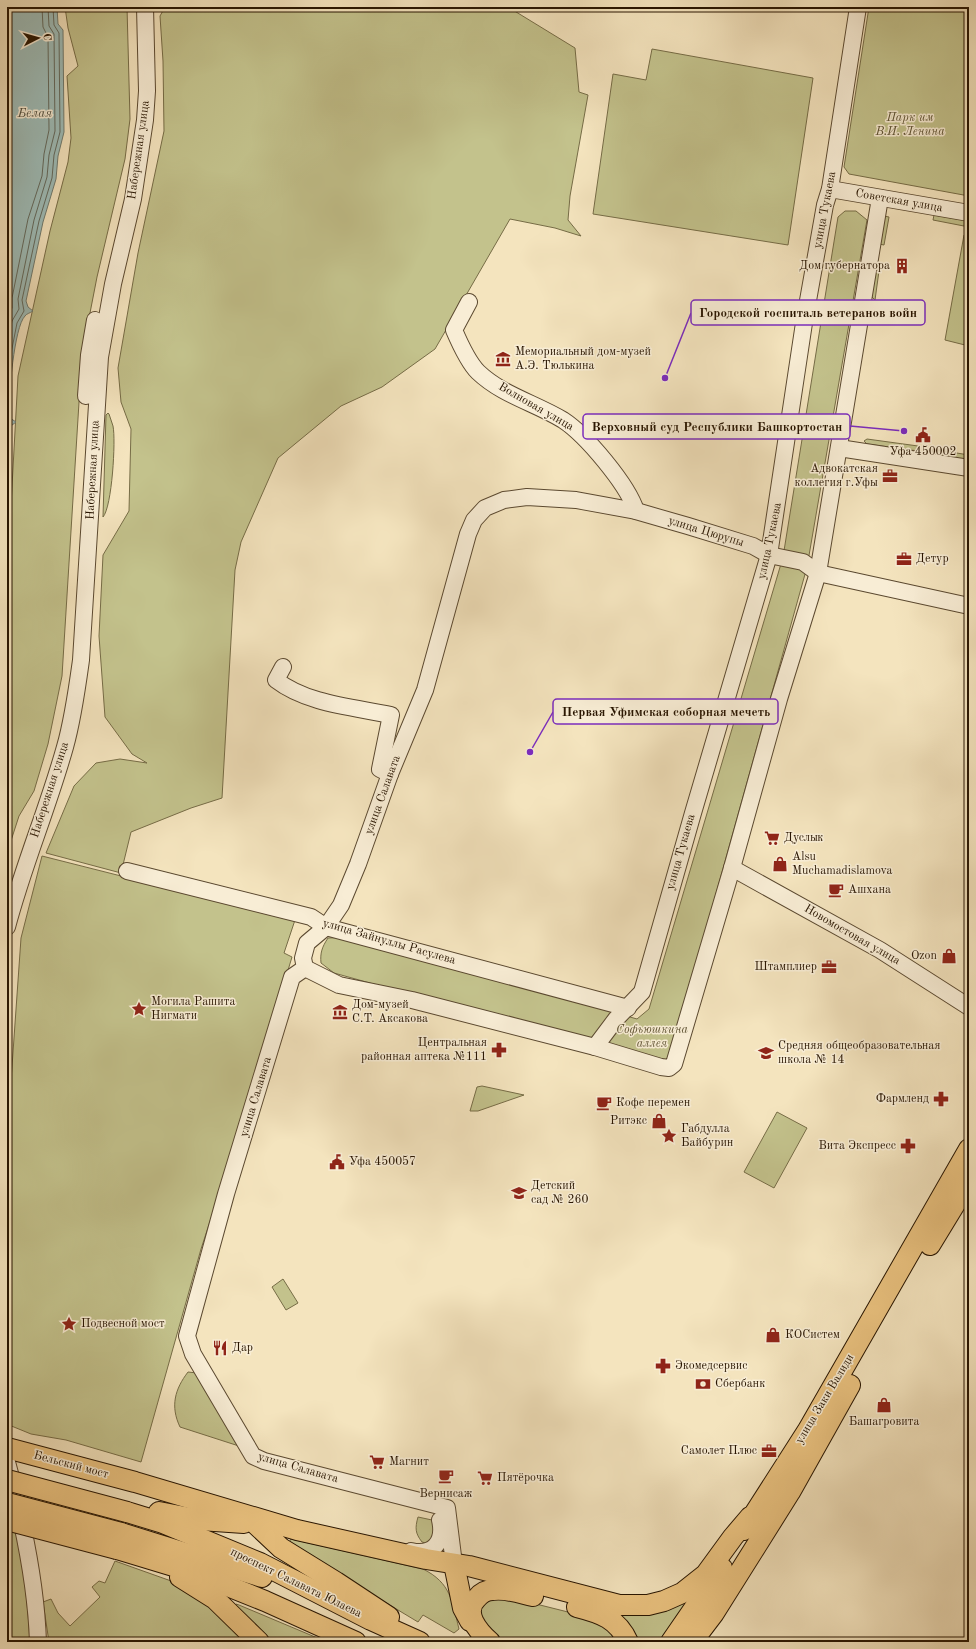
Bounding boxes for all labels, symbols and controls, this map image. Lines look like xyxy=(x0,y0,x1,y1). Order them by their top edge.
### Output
north arrow xyxy=(18,18,58,58)
text: С xyxy=(41,33,52,41)
street label: Набережная улица xyxy=(126,100,152,200)
water label: Белая xyxy=(17,107,52,120)
park label: Парк им В.И. Ленина xyxy=(874,112,945,138)
street label: улица Тукаева xyxy=(812,170,838,250)
street label: Советская улица xyxy=(854,187,944,215)
building icon: Дом губернатора xyxy=(893,257,911,275)
place label: Дом губернатора xyxy=(799,260,890,272)
callout: Городской госпиталь ветеранов войн xyxy=(691,300,925,325)
text: Городской госпиталь ветеранов войн xyxy=(699,307,917,320)
place label: Мемориальный дом-музей А.Э. Тюлькина xyxy=(515,346,651,372)
museum icon: Мемориальный дом-музей А.Э. Тюлькина xyxy=(494,350,512,368)
street label: Волновая улица xyxy=(496,381,576,433)
callout: Верховный суд Республики Башкортостан xyxy=(583,414,850,439)
street label: Набережная улица xyxy=(84,420,102,520)
text: Верховный суд Республики Башкортостан xyxy=(592,421,842,434)
public building icon: Уфа 450002 xyxy=(914,426,932,444)
place label: Уфа 450002 xyxy=(889,445,957,458)
place label: Адвокатская коллегия г.Уфы xyxy=(795,463,878,489)
office icon: Адвокатская коллегия г.Уфы xyxy=(881,467,899,485)
street label: улица Тукаева xyxy=(756,501,784,580)
street label: улица Цюрупы xyxy=(667,515,745,549)
office icon: Детур xyxy=(895,550,913,568)
place label: Детур xyxy=(916,553,949,565)
callout: Первая Уфимская соборная мечеть xyxy=(553,699,778,724)
text: Первая Уфимская соборная мечеть xyxy=(562,706,770,719)
street label: Набережная улица xyxy=(29,741,71,839)
street label: улица Салавата xyxy=(363,754,403,836)
street label: улица Тукаева xyxy=(664,813,698,891)
supermarket icon: Дуслык xyxy=(763,829,781,847)
place label: Дуслык xyxy=(784,832,823,844)
place label: Alsu Muchamadislamova xyxy=(792,851,892,877)
shop icon: Alsu Muchamadislamova xyxy=(771,855,789,873)
cafe icon: Ашхана xyxy=(827,881,845,899)
place label: Ашхана xyxy=(848,884,891,896)
street label: Новомостовая улица xyxy=(802,903,902,967)
street label: улица Зайнуллы Расулева xyxy=(321,917,457,967)
shop icon: Ozon xyxy=(940,947,958,965)
place label: Ozon xyxy=(911,950,938,962)
office icon: Штамплиер xyxy=(820,958,838,976)
place label: Штамплиер xyxy=(754,961,817,973)
place label: Могила Рашита Нигмати xyxy=(151,996,235,1022)
place label: Дом-музей С.Т. Аксакова xyxy=(352,999,428,1025)
place icon: Могила Рашита Нигмати xyxy=(130,1000,148,1018)
museum icon: Дом-музей С.Т. Аксакова xyxy=(331,1003,349,1021)
park label: Софьюшкина аллея xyxy=(616,1024,689,1050)
place label: Центральная районная аптека №111 xyxy=(361,1037,487,1063)
place label: Средняя общеобразовательная школа № 14 xyxy=(778,1040,940,1066)
pharmacy icon: Центральная районная аптека №111 xyxy=(490,1041,508,1059)
school or university icon: Средняя общеобразовательная школа № 14 xyxy=(757,1044,775,1062)
street label: улица Салавата xyxy=(238,1055,274,1139)
pharmacy icon: Фармленд xyxy=(932,1090,950,1108)
place label: Фармленд xyxy=(876,1093,929,1105)
cafe icon: Кофе перемен xyxy=(595,1094,613,1112)
place label: Кофе перемен xyxy=(616,1097,691,1109)
shop icon: Ритэкс xyxy=(650,1112,668,1130)
place label: Ритэкс xyxy=(610,1115,647,1127)
place label: Габдулла Байбурин xyxy=(681,1123,734,1149)
place icon: Габдулла Байбурин xyxy=(660,1127,678,1145)
pharmacy icon: Вита Экспресс xyxy=(899,1137,917,1155)
place label: Вита Экспресс xyxy=(819,1140,896,1152)
public building icon: Уфа 450057 xyxy=(328,1153,346,1171)
place label: Уфа 450057 xyxy=(349,1155,416,1168)
place label: Детский сад № 260 xyxy=(531,1180,588,1206)
school or university icon: Детский сад № 260 xyxy=(510,1184,528,1202)
place icon: Подвесной мост xyxy=(60,1315,78,1333)
place label: Подвесной мост xyxy=(81,1318,165,1330)
shop icon: КОСистем xyxy=(764,1326,782,1344)
place label: КОСистем xyxy=(785,1329,840,1341)
restaurant icon: Дар xyxy=(211,1339,229,1357)
place label: Дар xyxy=(232,1342,253,1354)
street label: улица Заки Валиди xyxy=(793,1352,857,1446)
pharmacy icon: Экомедсервис xyxy=(654,1357,672,1375)
place label: Экомедсервис xyxy=(675,1360,747,1372)
bank icon: Сбербанк xyxy=(694,1375,712,1393)
place label: Сбербанк xyxy=(715,1378,765,1390)
shop icon: Башагровита xyxy=(875,1396,893,1414)
place label: Башагровита xyxy=(849,1416,919,1428)
office icon: Самолет Плюс xyxy=(760,1442,778,1460)
place label: Самолет Плюс xyxy=(681,1445,757,1457)
street label: Бельский мост xyxy=(32,1449,110,1481)
street label: улица Салавата xyxy=(256,1451,340,1485)
supermarket icon: Магнит xyxy=(368,1453,386,1471)
place label: Магнит xyxy=(389,1456,429,1468)
cafe icon: Вернисаж xyxy=(437,1467,455,1485)
supermarket icon: Пятёрочка xyxy=(476,1469,494,1487)
place label: Пятёрочка xyxy=(497,1472,554,1484)
place label: Вернисаж xyxy=(420,1488,473,1500)
street label: проспект Салавата Юлаева xyxy=(228,1546,364,1620)

